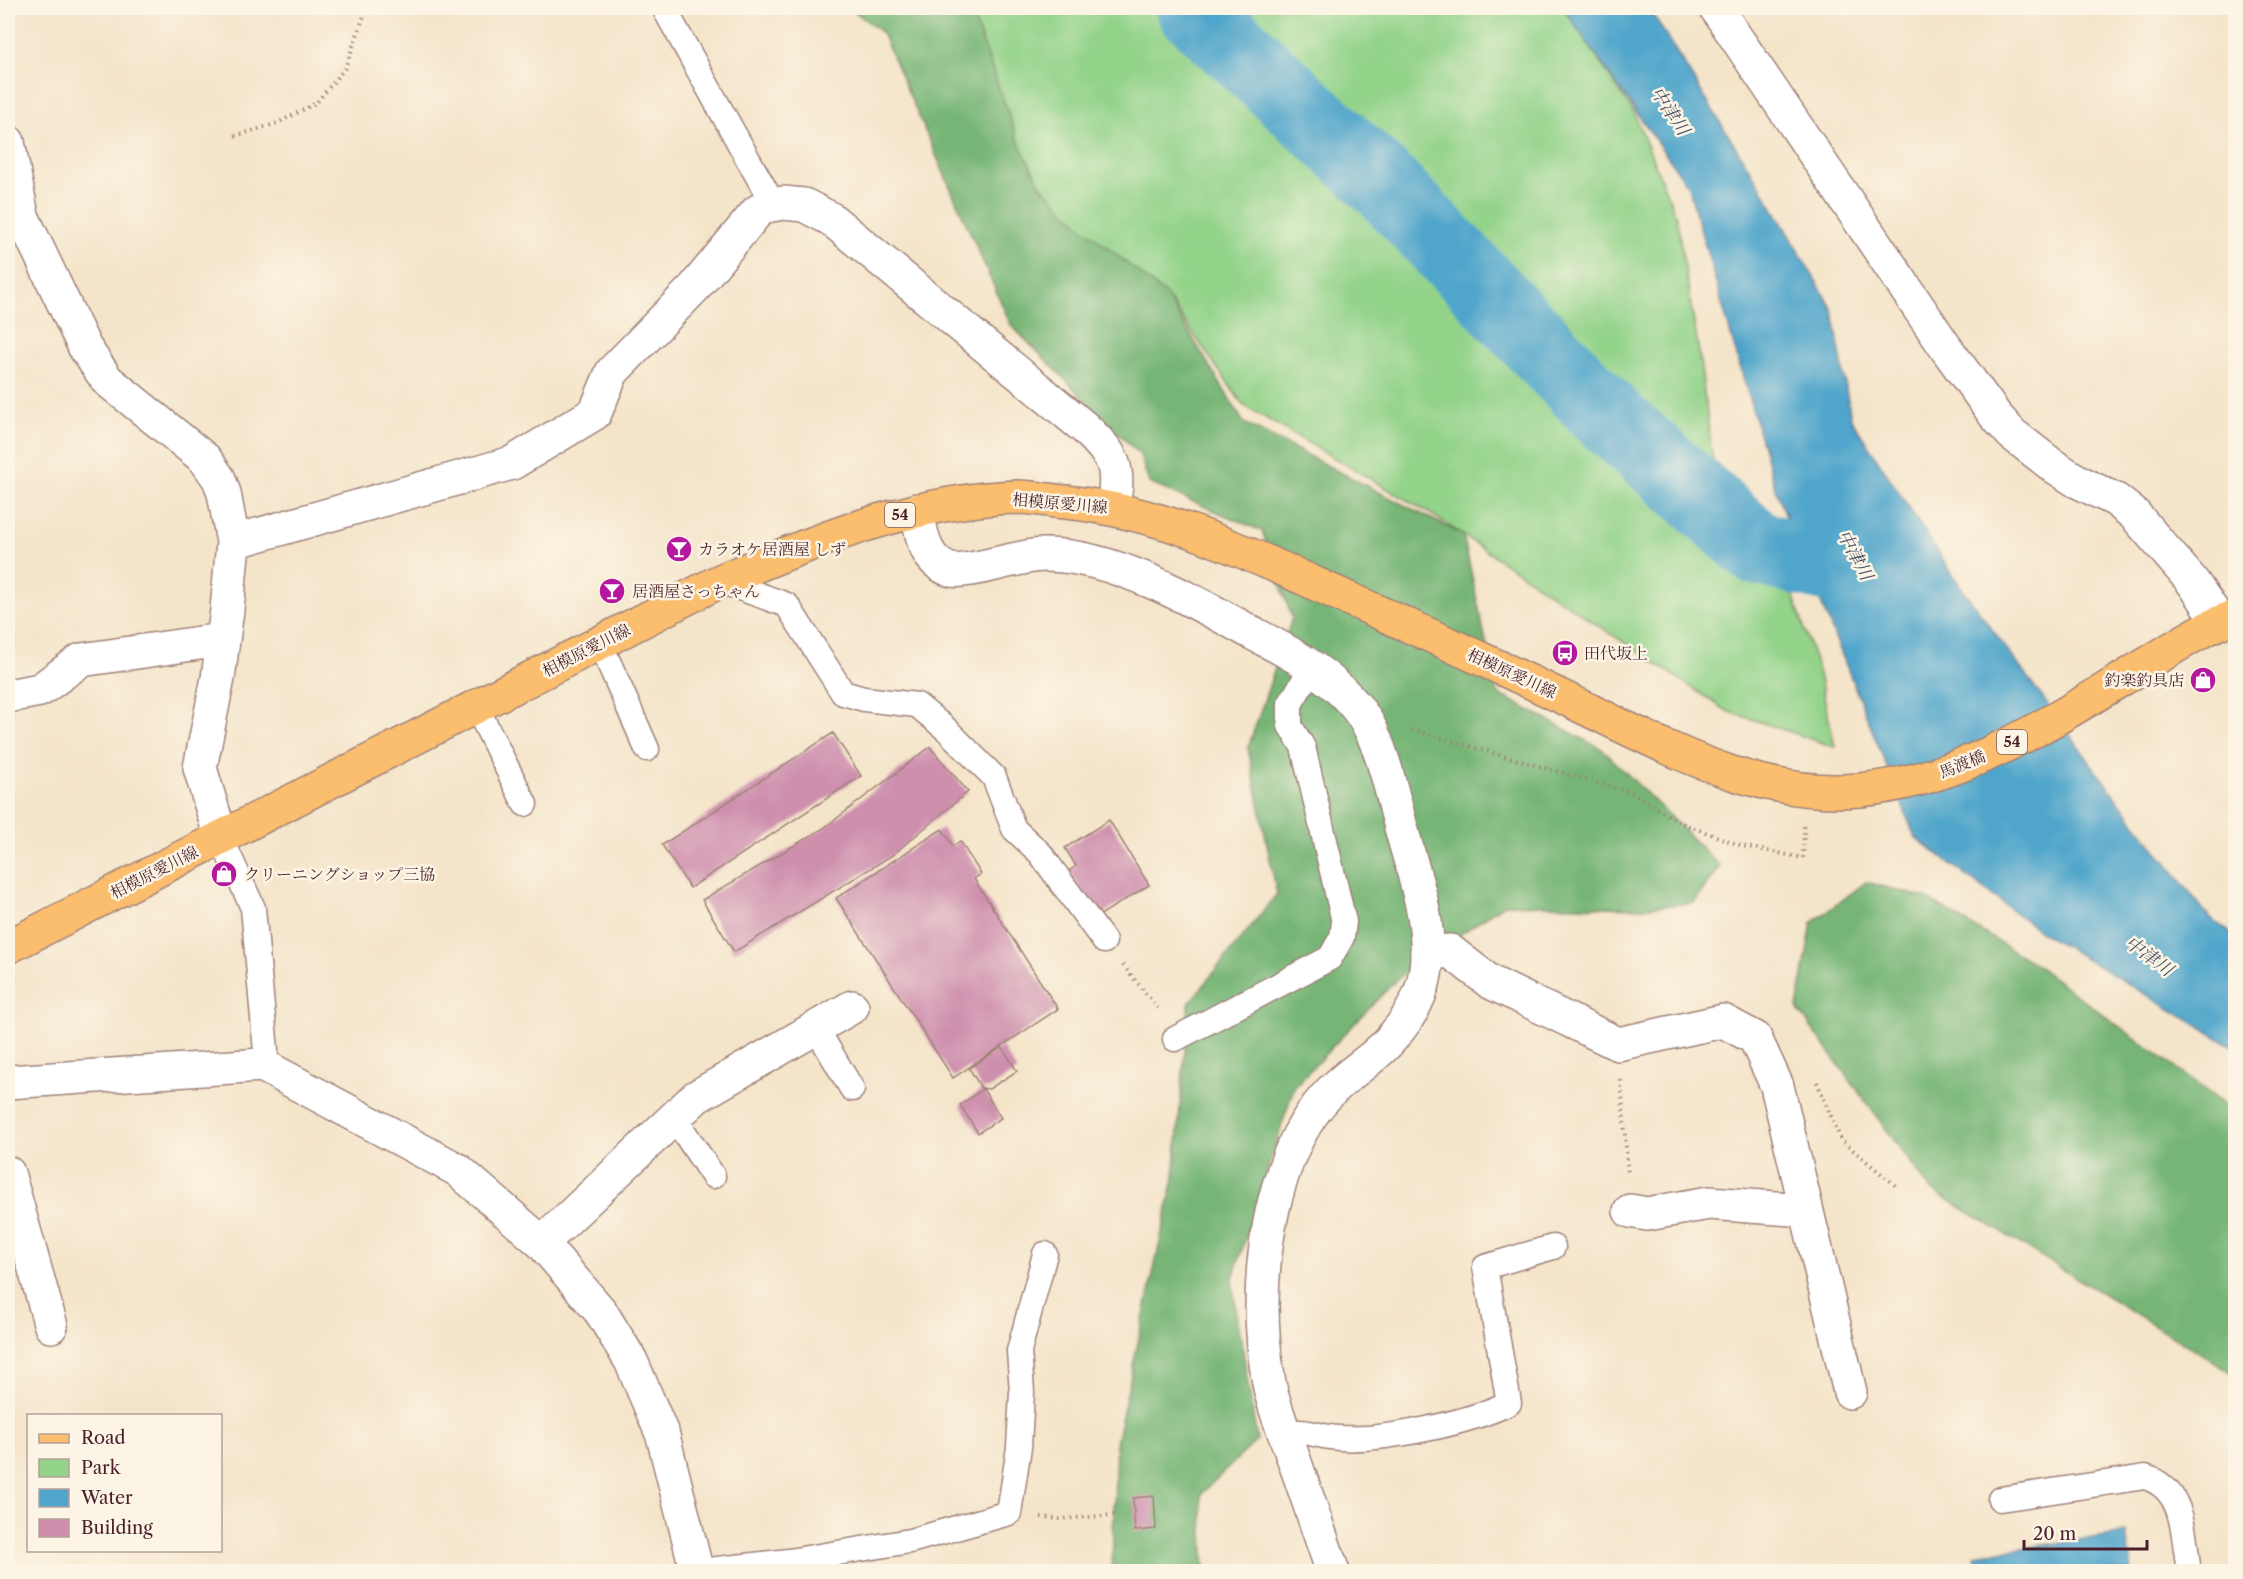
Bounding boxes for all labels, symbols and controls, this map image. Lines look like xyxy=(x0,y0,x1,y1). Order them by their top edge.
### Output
water label: 中津川 xyxy=(1646,82,1695,141)
street label: 相模原愛川線 xyxy=(1011,489,1109,517)
road number: 54 xyxy=(885,503,915,527)
water label: 中津川 xyxy=(1833,526,1878,586)
bar icon: カラオケ居酒屋 しず xyxy=(664,534,694,564)
place label: カラオケ居酒屋 しず xyxy=(698,539,846,559)
bar icon: 居酒屋さっちゃん xyxy=(597,576,627,606)
place label: 居酒屋さっちゃん xyxy=(632,581,760,601)
street label: 相模原愛川線 xyxy=(539,619,633,681)
bus stop icon: 田代坂上 xyxy=(1550,638,1580,668)
place label: 田代坂上 xyxy=(1584,643,1648,663)
street label: 相模原愛川線 xyxy=(1464,644,1560,702)
shop icon: 釣楽釣具店 xyxy=(2188,665,2218,695)
place label: 釣楽釣具店 xyxy=(2104,670,2184,690)
road number: 54 xyxy=(1997,730,2027,754)
street label: 馬渡橋 xyxy=(1936,746,1988,782)
street label: 相模原愛川線 xyxy=(107,841,201,903)
shop icon: クリーニングショップ三協 xyxy=(209,859,239,889)
place label: クリーニングショップ三協 xyxy=(244,864,435,884)
water label: 中津川 xyxy=(2121,931,2179,982)
legend xyxy=(27,1414,222,1552)
text: Road xyxy=(81,1427,126,1449)
text: Park xyxy=(81,1457,122,1479)
text: Water xyxy=(80,1487,133,1509)
scale bar xyxy=(2024,1513,2147,1551)
text: Building xyxy=(81,1517,153,1539)
text: 20 m xyxy=(2033,1523,2077,1545)

